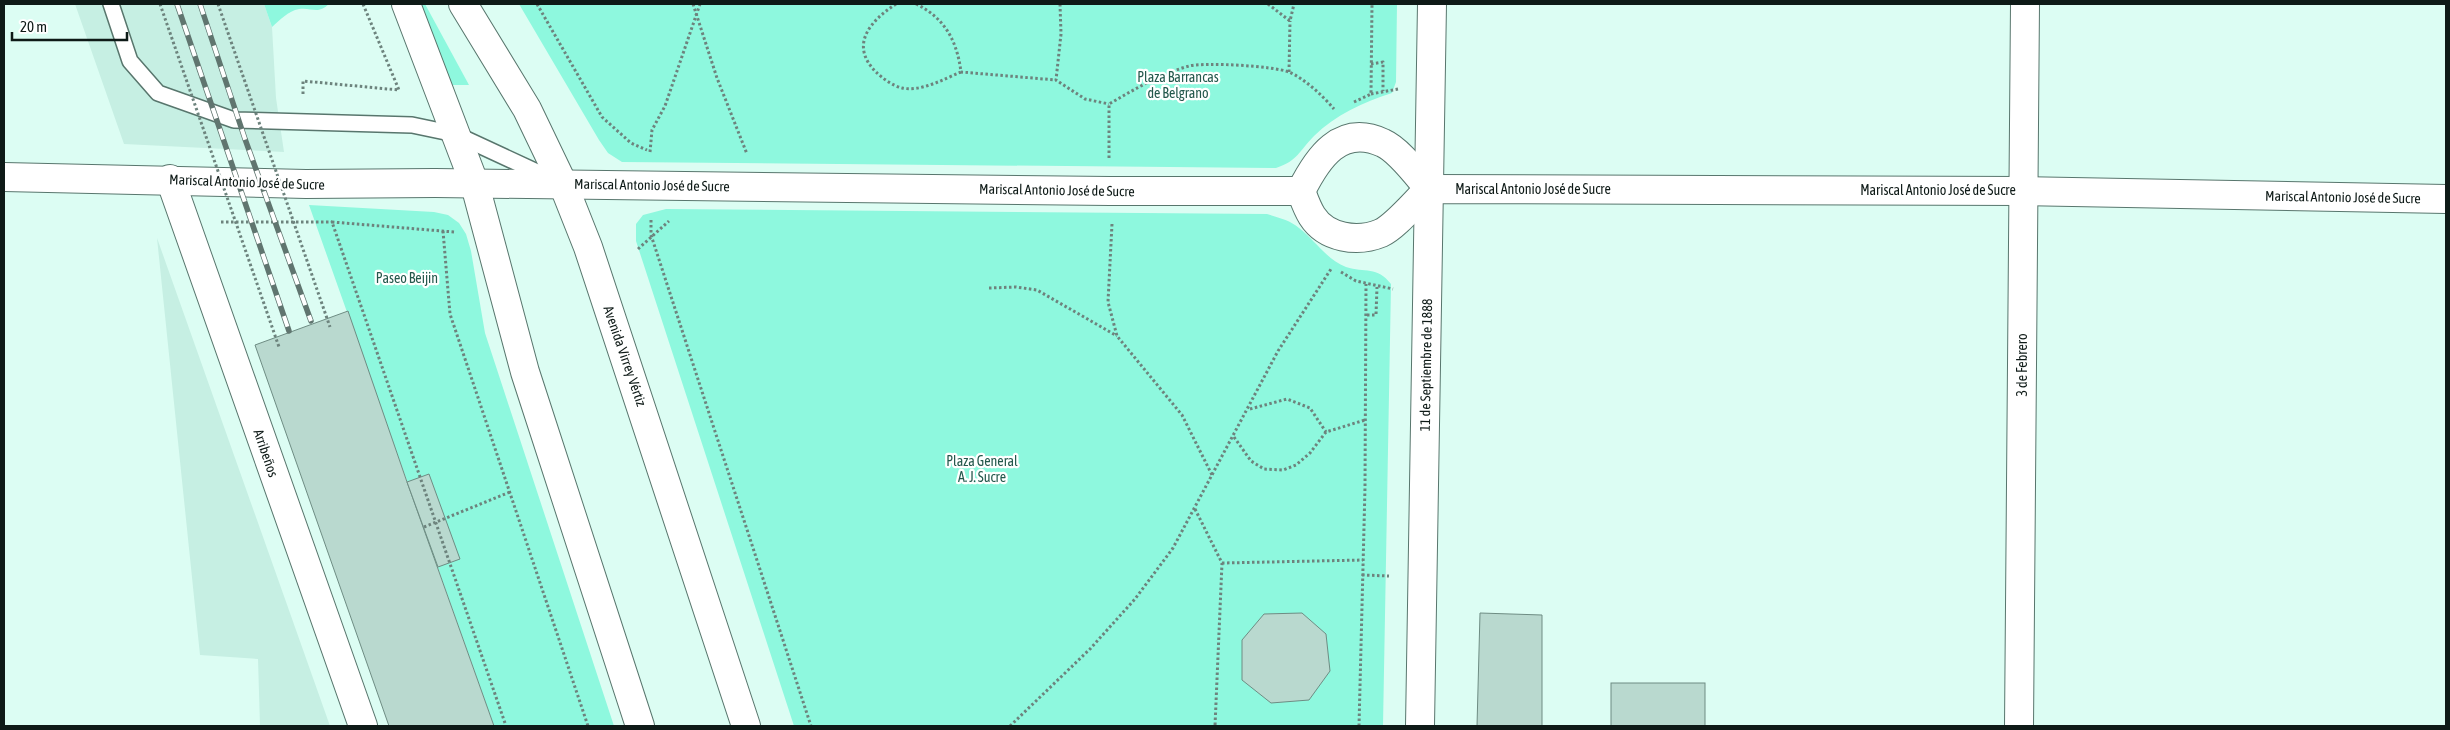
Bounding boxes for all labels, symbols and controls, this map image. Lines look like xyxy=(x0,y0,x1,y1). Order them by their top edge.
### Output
scale bar xyxy=(12,10,128,42)
text: 20 m xyxy=(20,18,47,35)
park label: Plaza Barrancas de Belgrano xyxy=(1137,69,1219,101)
street label: Mariscal Antonio José de Sucre xyxy=(169,171,325,193)
street label: Mariscal Antonio José de Sucre xyxy=(574,176,730,194)
street label: Mariscal Antonio José de Sucre xyxy=(979,181,1135,199)
street label: Mariscal Antonio José de Sucre xyxy=(1455,181,1611,197)
street label: Mariscal Antonio José de Sucre xyxy=(1860,182,2016,198)
street label: Mariscal Antonio José de Sucre xyxy=(2265,188,2421,206)
park label: Paseo Beijin xyxy=(376,270,438,286)
street label: 11 de Septiembre de 1888 xyxy=(1417,298,1435,432)
street label: Avenida Virrey Vértiz xyxy=(600,304,650,408)
street label: 3 de Febrero xyxy=(2014,334,2030,396)
street label: Arribeños xyxy=(250,427,282,479)
park label: Plaza General A. J. Sucre xyxy=(946,453,1018,485)

